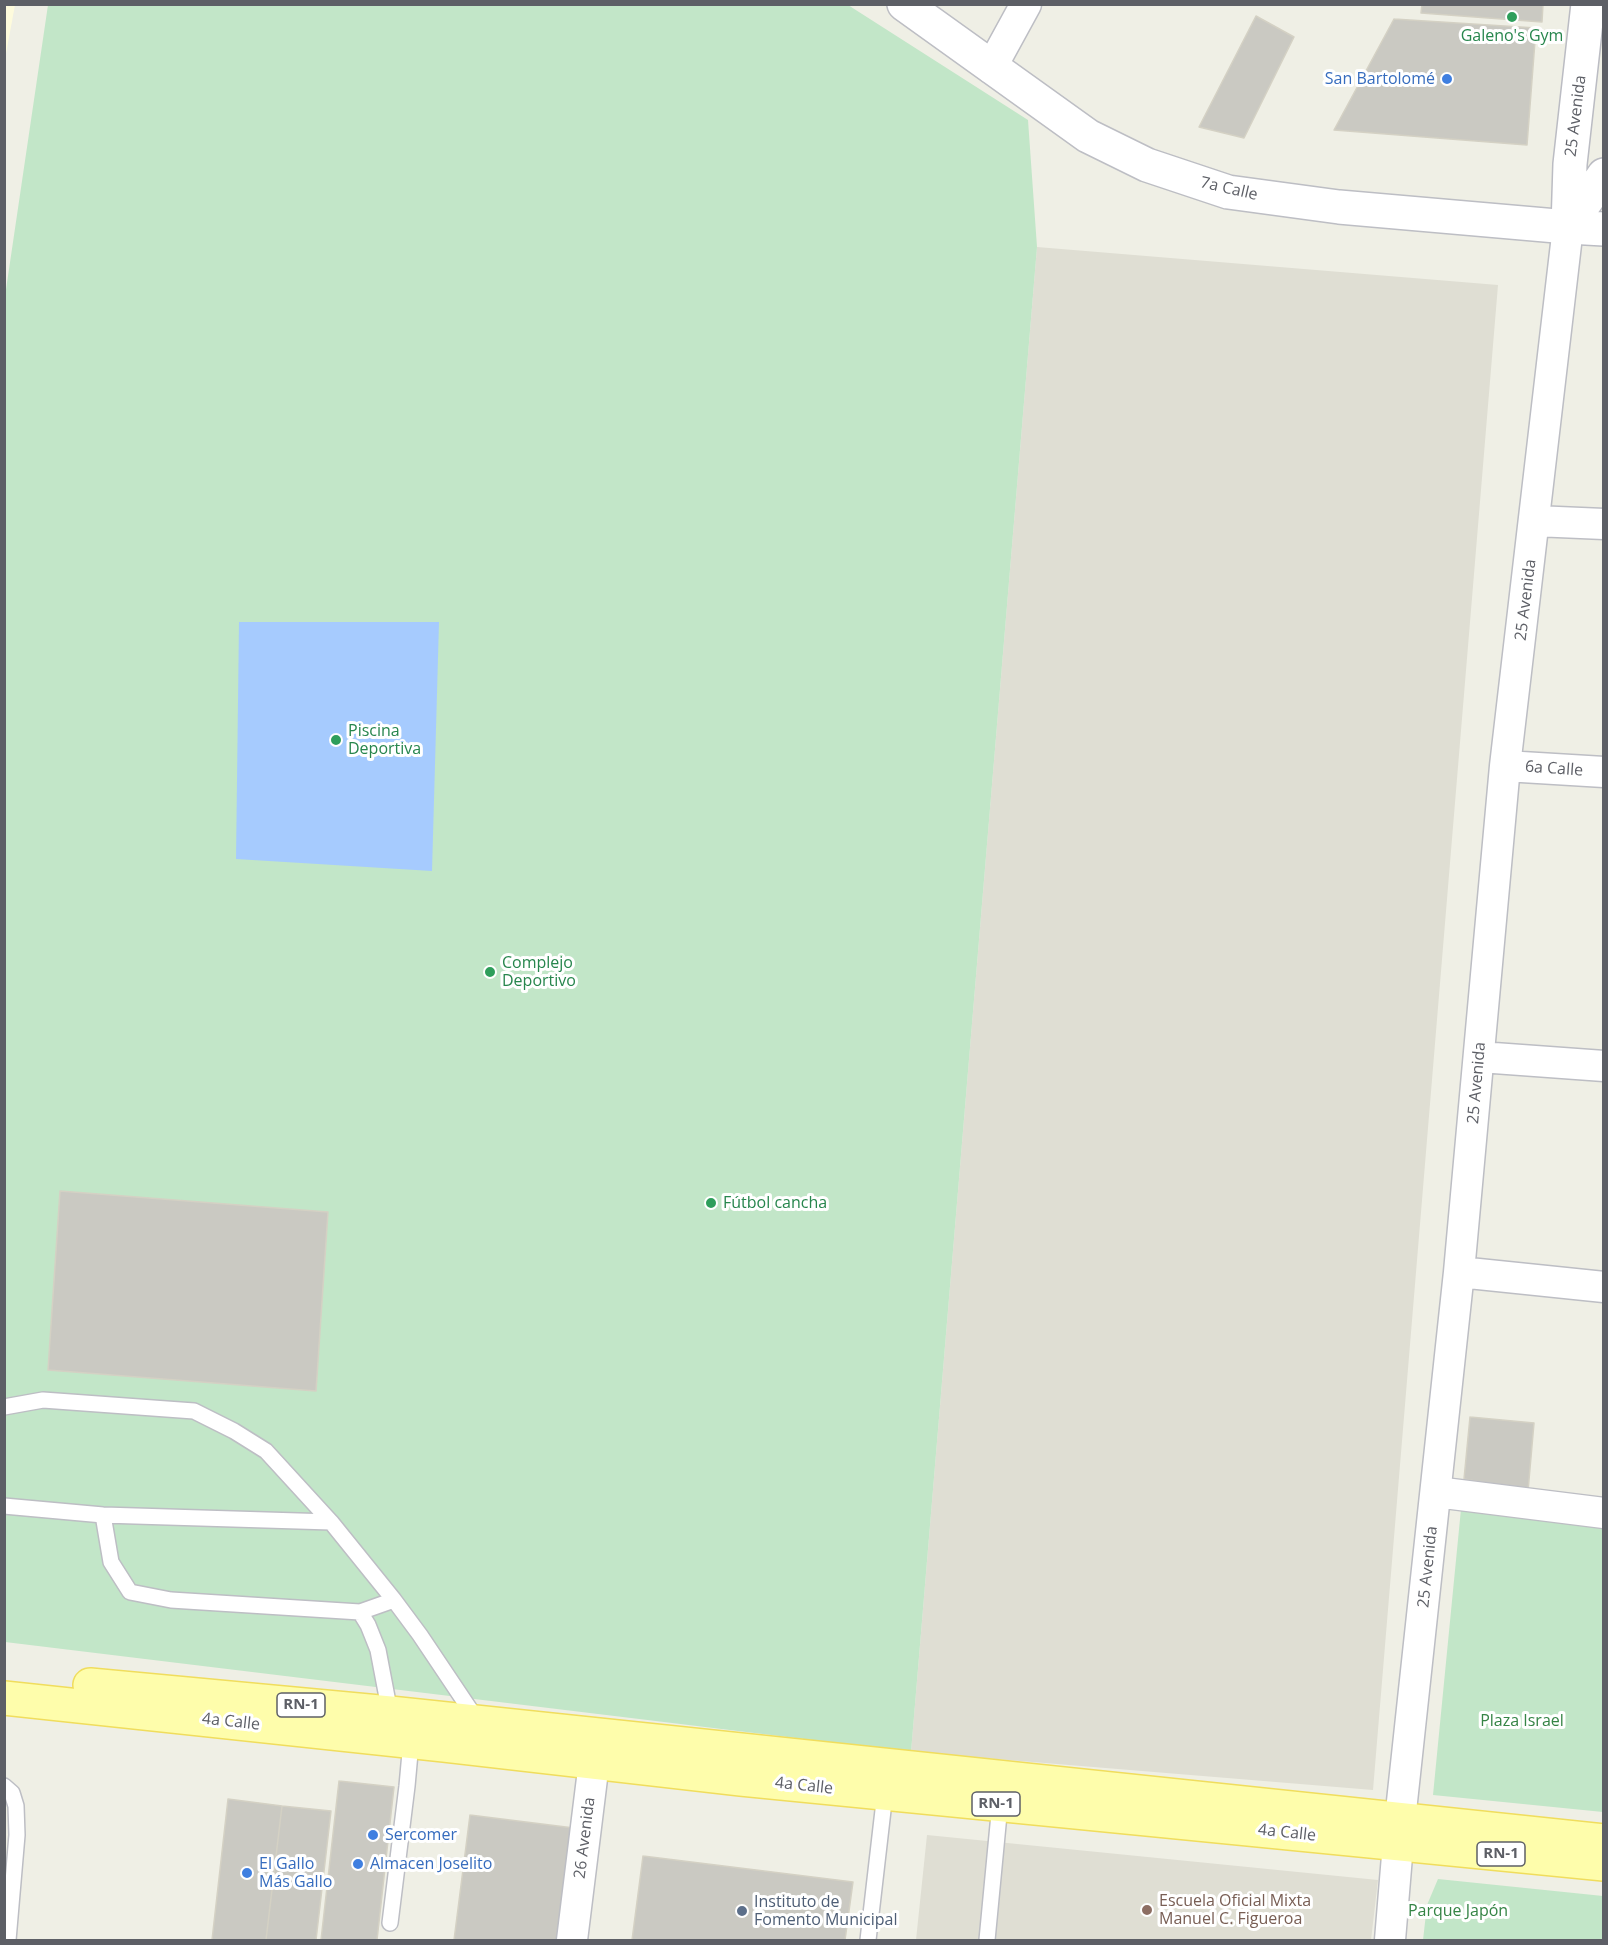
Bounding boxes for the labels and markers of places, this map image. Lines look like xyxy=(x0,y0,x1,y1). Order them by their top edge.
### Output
marker: Galeno's Gym xyxy=(1505,10,1519,24)
place label: Galeno's Gym xyxy=(1461,26,1563,46)
place label: San Bartolomé xyxy=(1325,69,1435,89)
marker: San Bartolomé xyxy=(1440,72,1454,86)
place label: Piscina Deportiva xyxy=(348,721,421,759)
marker: Piscina Deportiva xyxy=(329,733,343,747)
place label: Complejo Deportivo xyxy=(502,953,576,991)
marker: Complejo Deportivo xyxy=(483,965,497,979)
place label: Fútbol cancha xyxy=(723,1193,827,1213)
marker: Fútbol cancha xyxy=(704,1196,718,1210)
place label: Sercomer xyxy=(385,1825,457,1845)
marker: Sercomer xyxy=(366,1828,380,1842)
place label: El Gallo Más Gallo xyxy=(259,1854,332,1892)
place label: Almacen Joselito xyxy=(370,1854,492,1874)
marker: Almacen Joselito xyxy=(351,1857,365,1871)
marker: El Gallo Más Gallo xyxy=(240,1866,254,1880)
place label: Escuela Oficial Mixta Manuel C. Figueroa xyxy=(1159,1891,1311,1929)
place label: Instituto de Fomento Municipal xyxy=(754,1892,897,1930)
marker: Escuela Oficial Mixta Manuel C. Figueroa xyxy=(1140,1903,1154,1917)
marker: Instituto de Fomento Municipal xyxy=(735,1904,749,1918)

